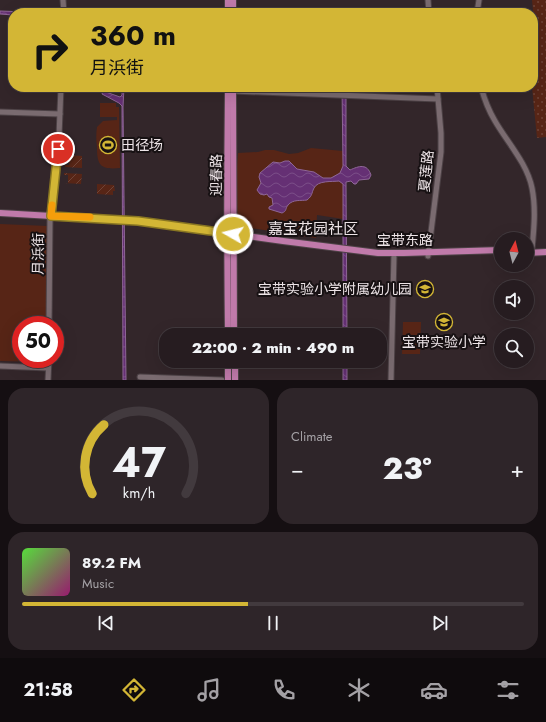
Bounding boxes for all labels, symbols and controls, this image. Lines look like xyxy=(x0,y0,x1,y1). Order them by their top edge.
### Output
text: 360 m xyxy=(90,15,176,56)
icon: right xyxy=(24,24,76,76)
text: 月浜街 xyxy=(90,55,144,81)
pin xyxy=(41,132,75,166)
sports icon: 田径场 xyxy=(98,135,118,155)
place label: 田径场 xyxy=(121,135,163,155)
icon: arrive xyxy=(47,138,69,160)
street label: 夏莲路 xyxy=(414,149,438,193)
street label: 迎春路 xyxy=(206,154,226,196)
position arrow xyxy=(212,213,254,255)
district label: 嘉宝花园社区 xyxy=(268,218,358,240)
street label: 宝带东路 xyxy=(377,230,433,250)
north arrow xyxy=(494,232,534,272)
map controls xyxy=(494,232,534,368)
street label: 月浜街 xyxy=(28,233,48,275)
place label: 宝带实验小学附属幼儿园 xyxy=(258,279,412,299)
school or university icon: 宝带实验小学附属幼儿园 xyxy=(415,279,435,299)
button: sound xyxy=(494,280,534,320)
school or university icon: 宝带实验小学 xyxy=(434,312,454,332)
speed limit sign: 50 xyxy=(12,316,64,368)
button: search xyxy=(494,328,534,368)
place label: 宝带实验小学 xyxy=(402,332,486,352)
text: 22:00 · 2 min · 490 m xyxy=(192,337,354,359)
text: Climate xyxy=(291,427,332,446)
text: 47 xyxy=(111,432,166,493)
text: 23° xyxy=(383,447,432,490)
text: − xyxy=(291,453,304,485)
text: + xyxy=(510,453,524,485)
text: km/h xyxy=(122,483,155,503)
text: 89.2 FM xyxy=(82,552,141,574)
text: Music xyxy=(82,574,114,593)
icon: previous xyxy=(95,612,117,634)
icon: pause xyxy=(262,612,284,634)
icon: next xyxy=(429,612,451,634)
icon: directions xyxy=(120,676,148,704)
icon: music xyxy=(195,676,223,704)
icon: phone xyxy=(270,676,298,704)
icon: climate xyxy=(345,676,373,704)
icon: car xyxy=(420,676,448,704)
icon: filters xyxy=(494,676,522,704)
text: 21:58 xyxy=(23,677,73,703)

